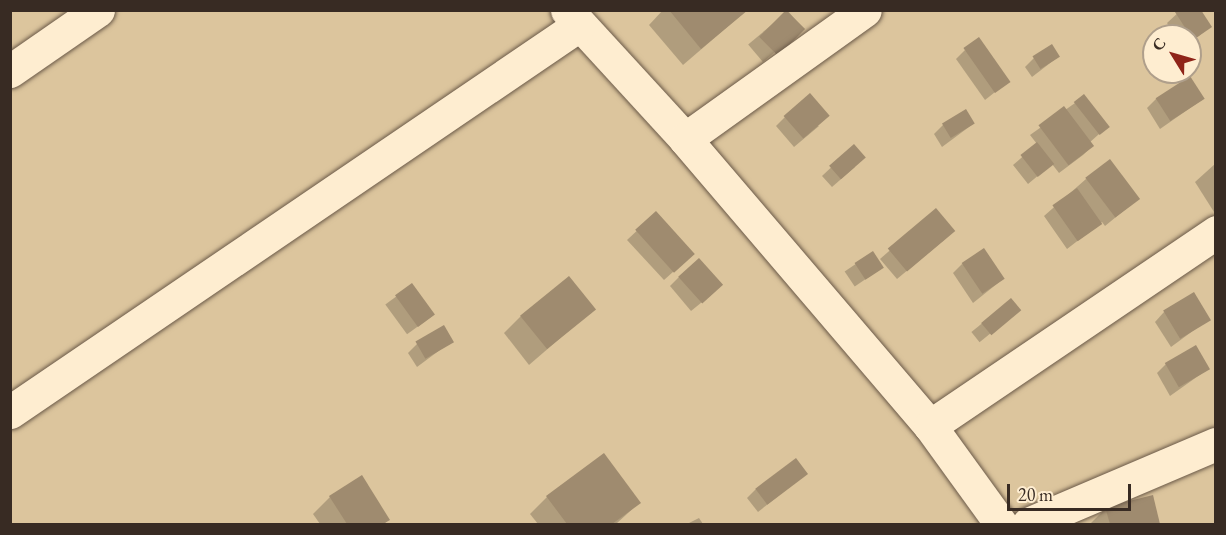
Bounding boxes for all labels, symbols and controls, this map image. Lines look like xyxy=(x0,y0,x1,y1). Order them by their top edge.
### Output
north arrow xyxy=(1142,24,1202,84)
text: С xyxy=(1147,33,1171,55)
scale bar xyxy=(1010,472,1134,510)
text: 20 m xyxy=(1018,483,1053,506)

